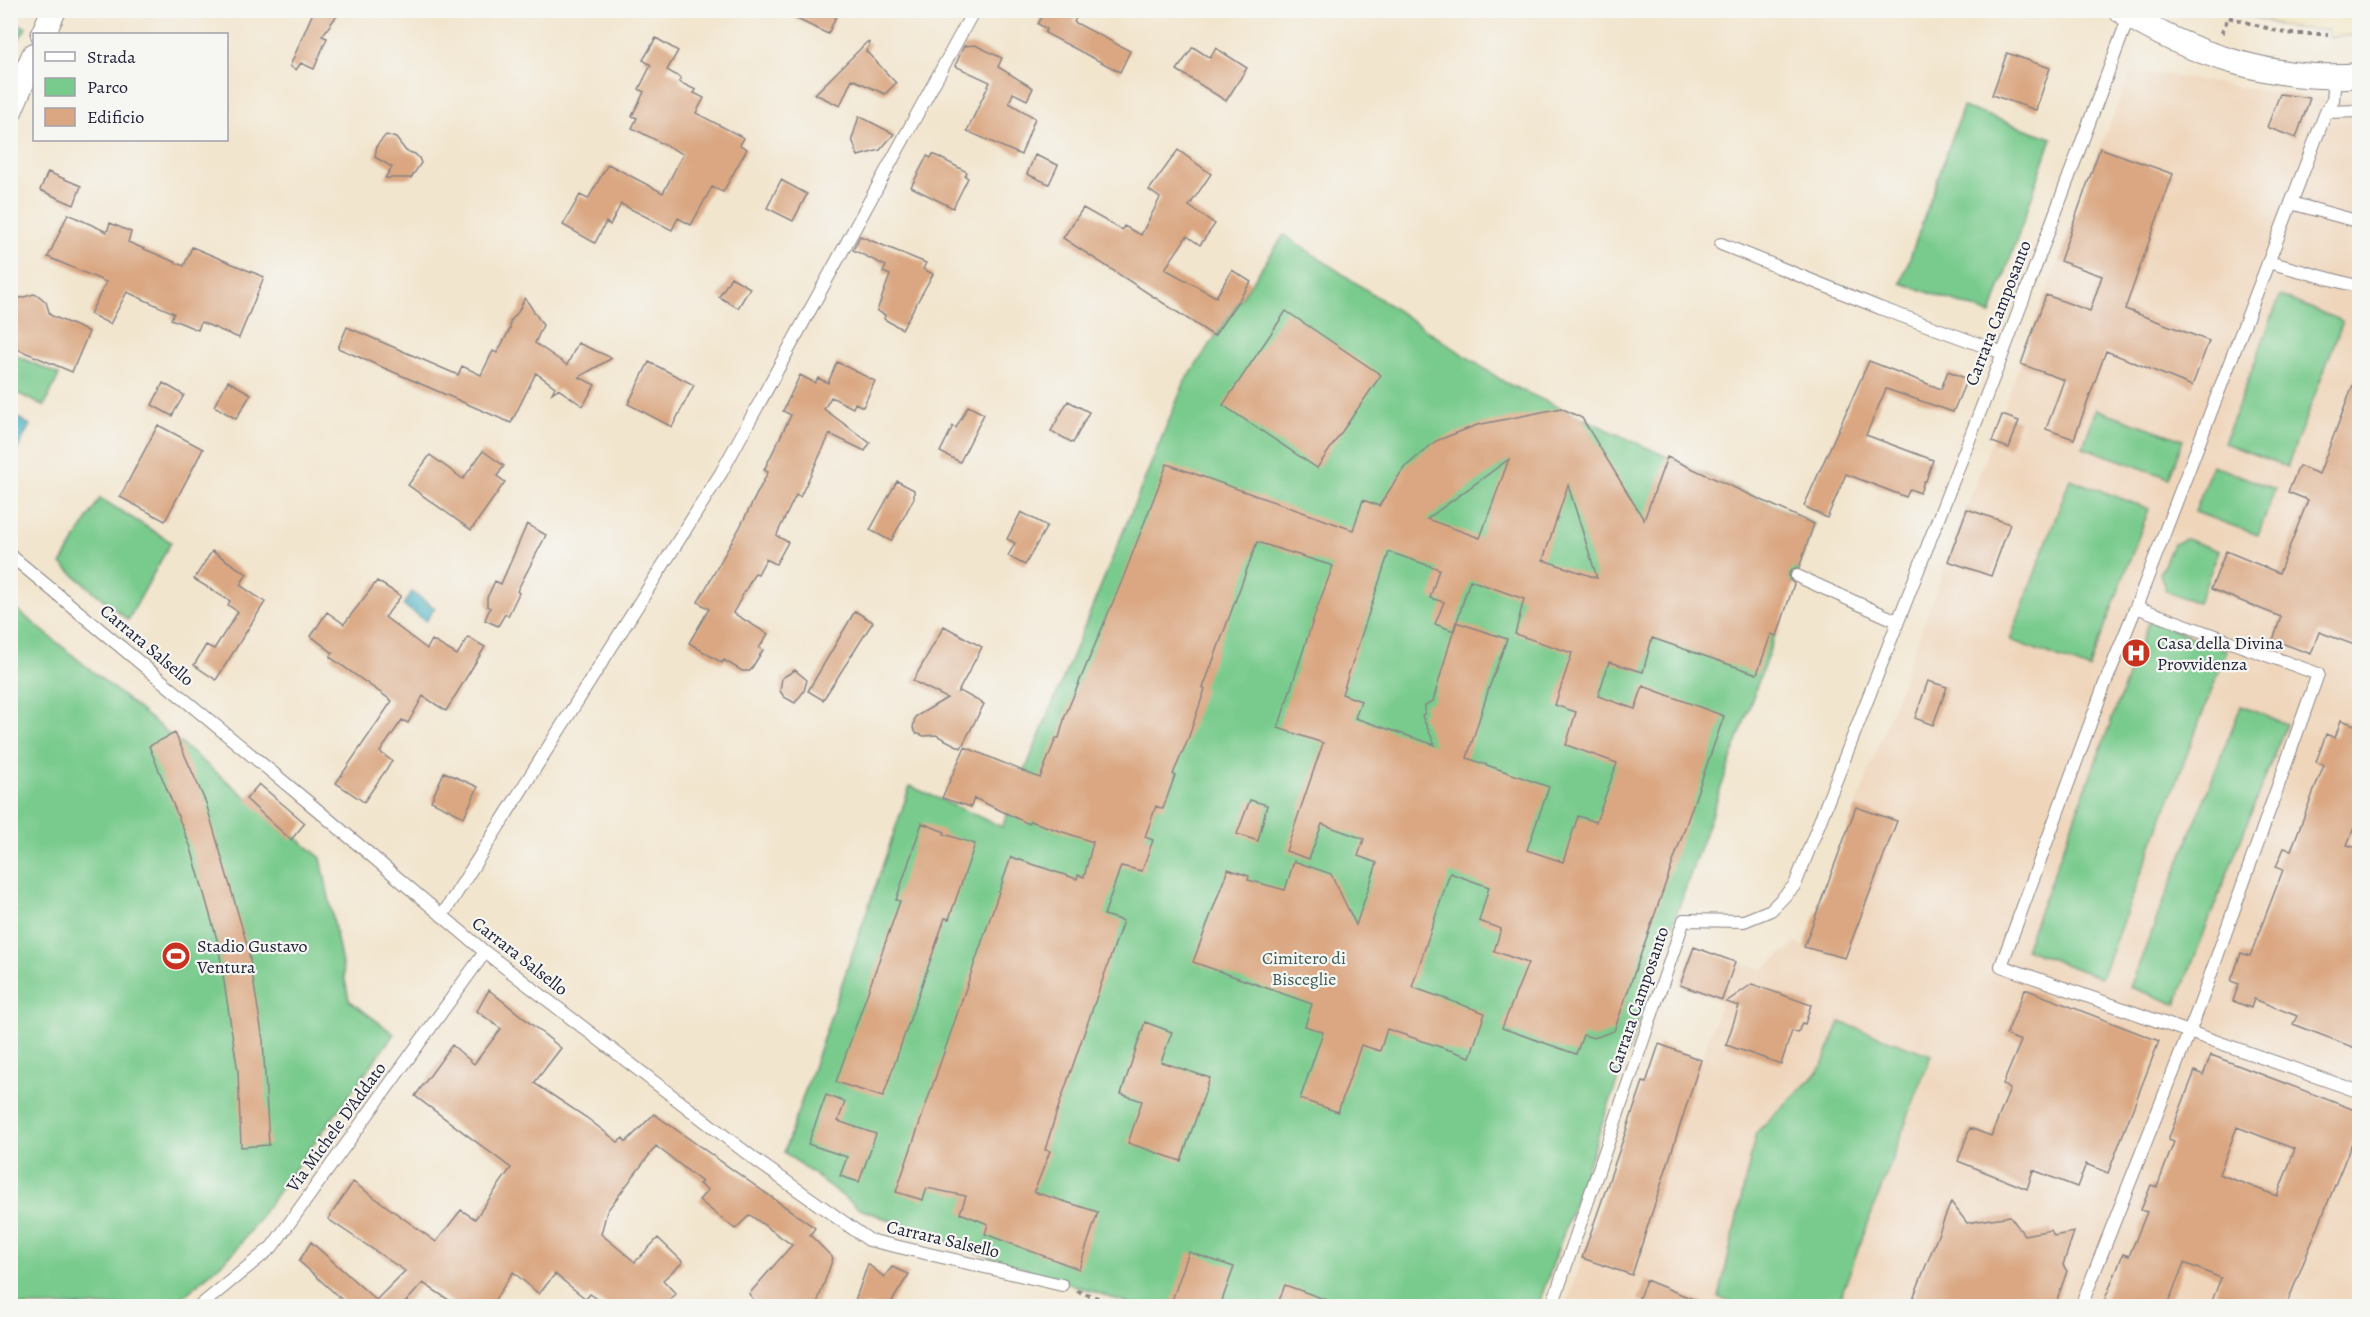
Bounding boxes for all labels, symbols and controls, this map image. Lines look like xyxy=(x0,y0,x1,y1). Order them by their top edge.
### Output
legend xyxy=(33,33,228,141)
text: Strada xyxy=(87,45,136,69)
text: Parco xyxy=(87,75,128,99)
text: Edificio xyxy=(87,105,144,129)
street label: Carrara Camposanto xyxy=(1959,237,2037,389)
street label: Carrara Salsello xyxy=(95,599,199,691)
place label: Casa della Divina Provvidenza xyxy=(2157,631,2284,676)
hospital icon: Casa della Divina Provvidenza xyxy=(2120,637,2152,669)
street label: Carrara Salsello xyxy=(467,911,573,1001)
street label: Carrara Camposanto xyxy=(1602,923,1674,1077)
place label: Stadio Gustavo Ventura xyxy=(196,934,307,979)
sports icon: Stadio Gustavo Ventura xyxy=(160,940,192,972)
park label: Cimitero di Bisceglie xyxy=(1262,946,1346,991)
street label: Via Michele D'Addato xyxy=(280,1057,391,1198)
street label: Carrara Salsello xyxy=(884,1214,1002,1264)

